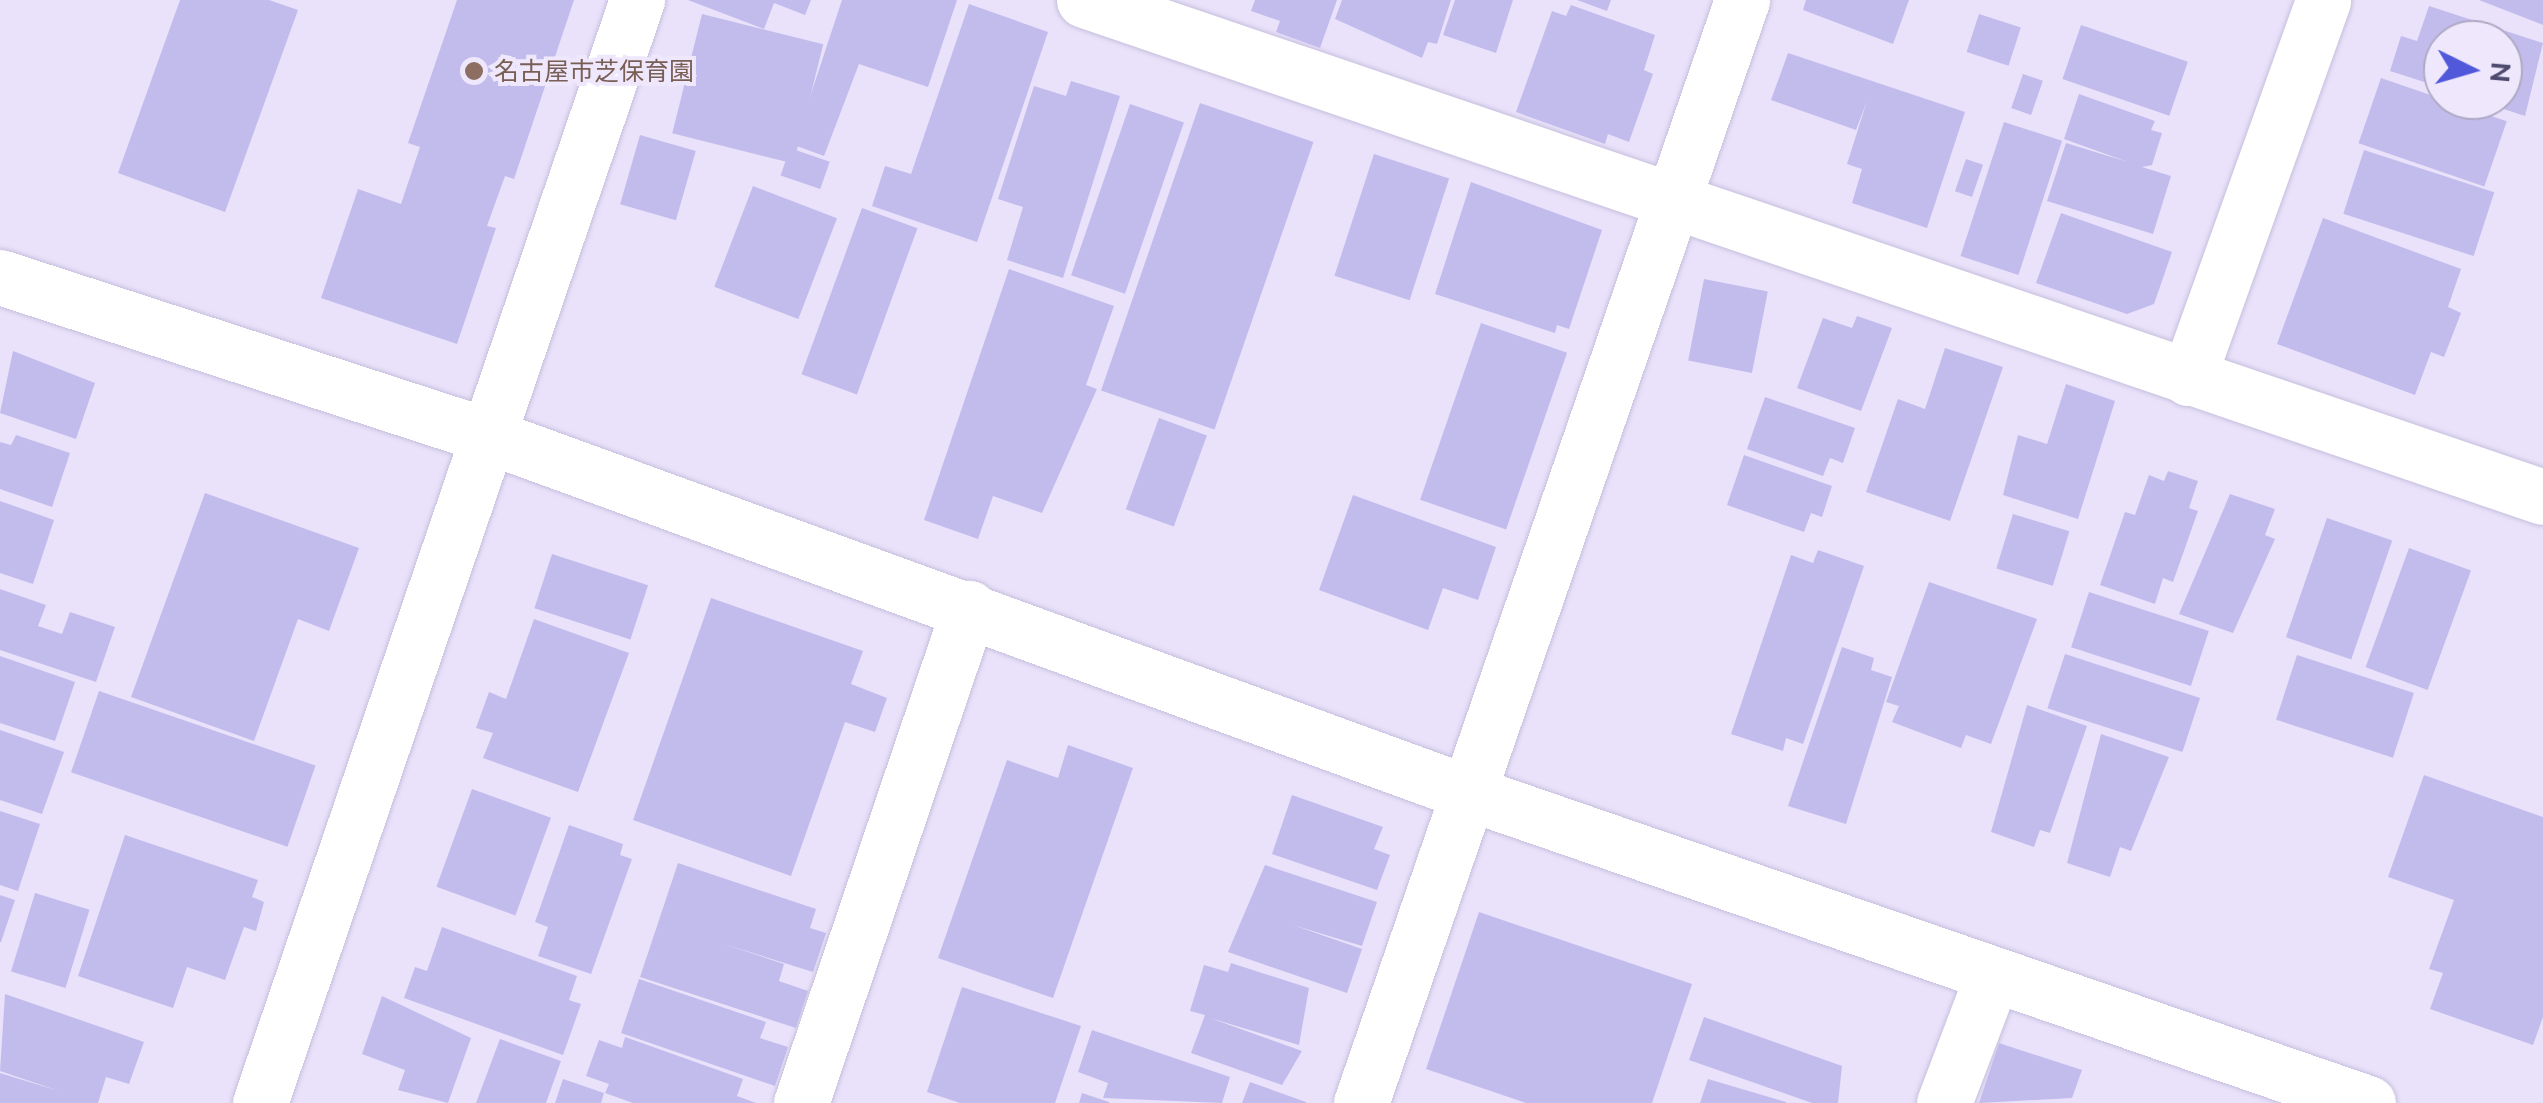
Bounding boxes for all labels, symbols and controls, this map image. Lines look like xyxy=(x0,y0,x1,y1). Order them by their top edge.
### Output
north arrow xyxy=(2423,20,2523,120)
place label: 名古屋市芝保育園 xyxy=(494,56,694,86)
marker: 名古屋市芝保育園 xyxy=(463,60,485,82)
text: N xyxy=(2485,61,2518,84)

